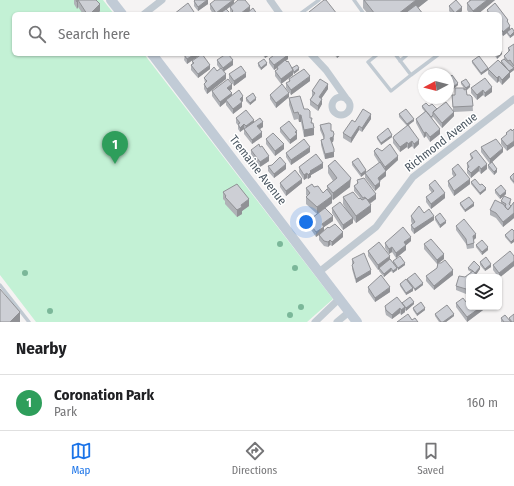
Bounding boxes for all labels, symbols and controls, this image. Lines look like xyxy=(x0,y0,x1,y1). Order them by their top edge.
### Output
search box xyxy=(12,12,502,56)
icon: search xyxy=(26,23,48,45)
text: Search here xyxy=(58,25,130,43)
north arrow xyxy=(418,68,454,104)
street label: Richmond Avenue xyxy=(402,109,480,175)
pin: 1 xyxy=(102,131,128,164)
street label: Tremaine Avenue xyxy=(227,132,289,208)
your location xyxy=(296,212,316,232)
map controls xyxy=(466,274,502,310)
button: layers xyxy=(466,274,502,310)
text: Nearby xyxy=(16,338,67,359)
text: Coronation Park xyxy=(54,386,154,404)
text: 1 xyxy=(26,395,32,410)
text: 160 m xyxy=(467,395,498,410)
text: Park xyxy=(54,404,77,419)
tab: Map xyxy=(70,440,92,477)
tab: Directions xyxy=(232,440,277,477)
tab: Saved xyxy=(417,440,444,477)

